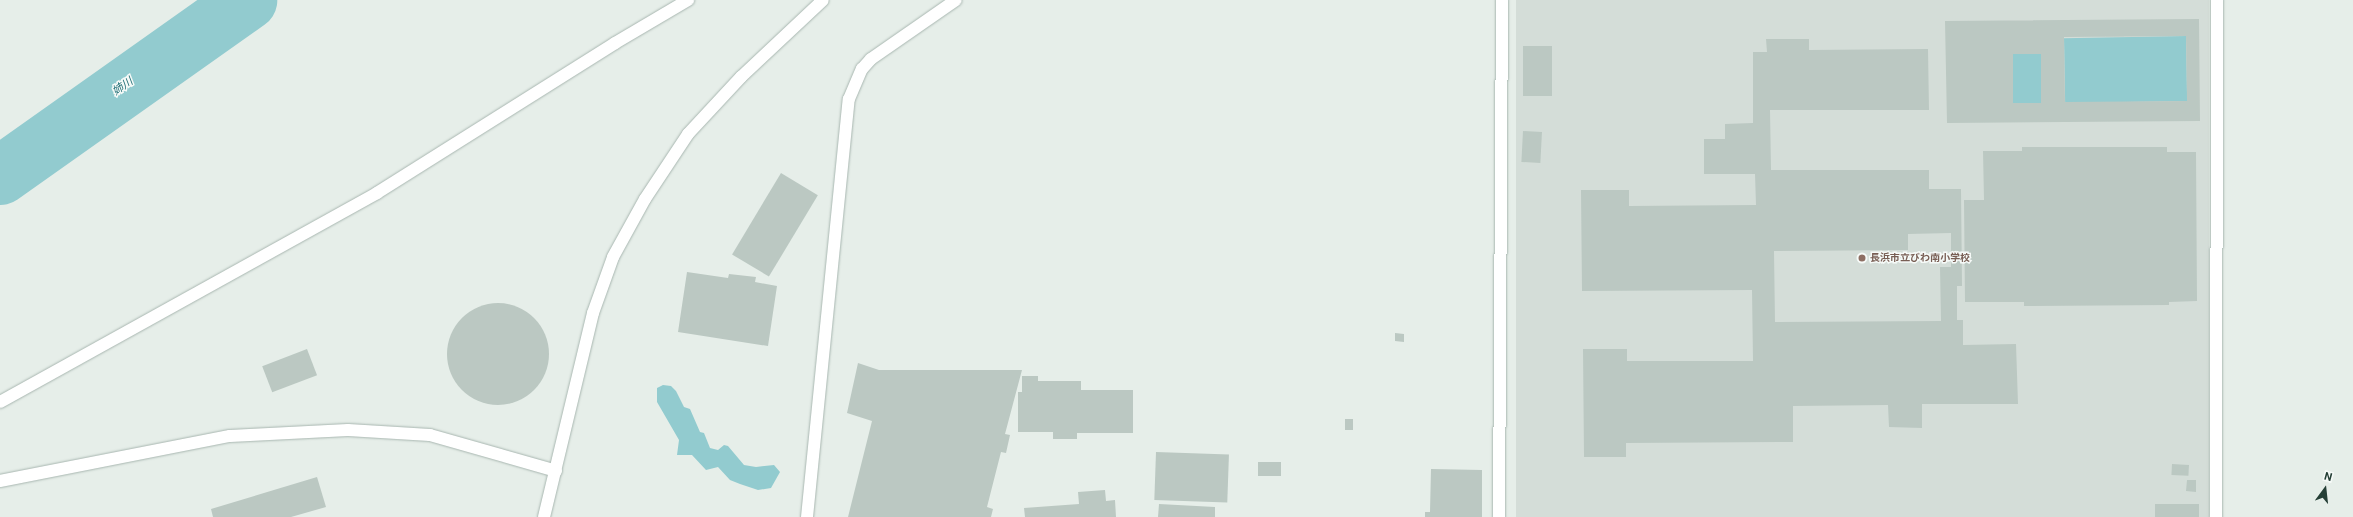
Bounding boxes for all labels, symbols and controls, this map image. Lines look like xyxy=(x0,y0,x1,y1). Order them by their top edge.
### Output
water label: 姉川 xyxy=(110,75,136,99)
place label: 長浜市立びわ南小学校 xyxy=(1870,252,1970,264)
marker: 長浜市立びわ南小学校 xyxy=(1857,253,1867,263)
north arrow xyxy=(2305,469,2345,509)
text: N xyxy=(2323,470,2334,484)

